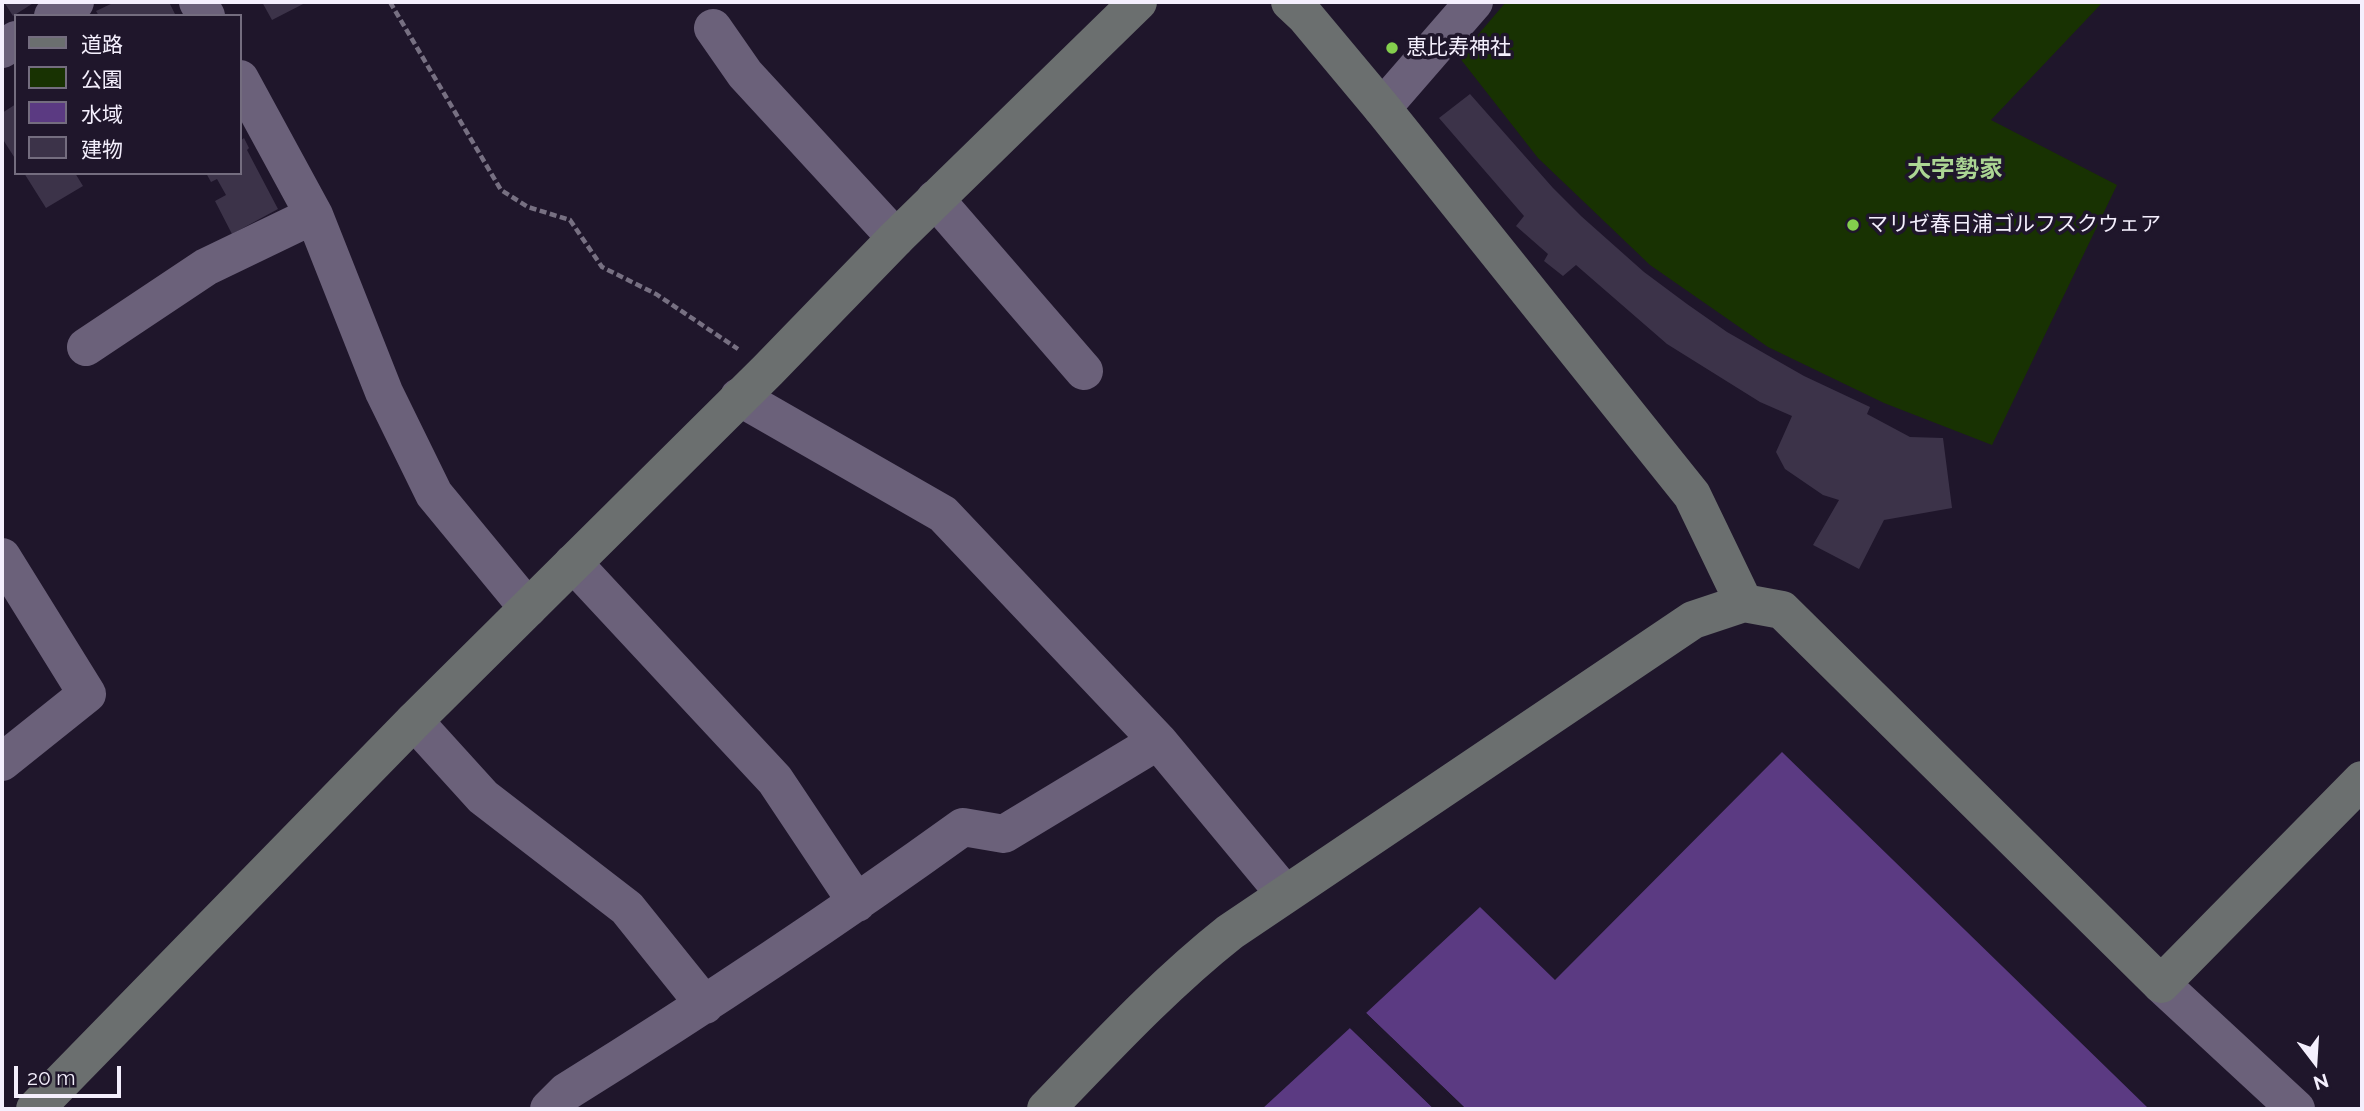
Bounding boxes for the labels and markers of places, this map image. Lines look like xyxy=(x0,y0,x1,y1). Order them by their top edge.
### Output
place label: 恵比寿神社 xyxy=(1406,35,1511,61)
marker: 恵比寿神社 xyxy=(1384,40,1400,56)
place label: マリゼ春日浦ゴルフスクウェア xyxy=(1867,212,2161,238)
marker: マリゼ春日浦ゴルフスクウェア xyxy=(1845,217,1861,233)

